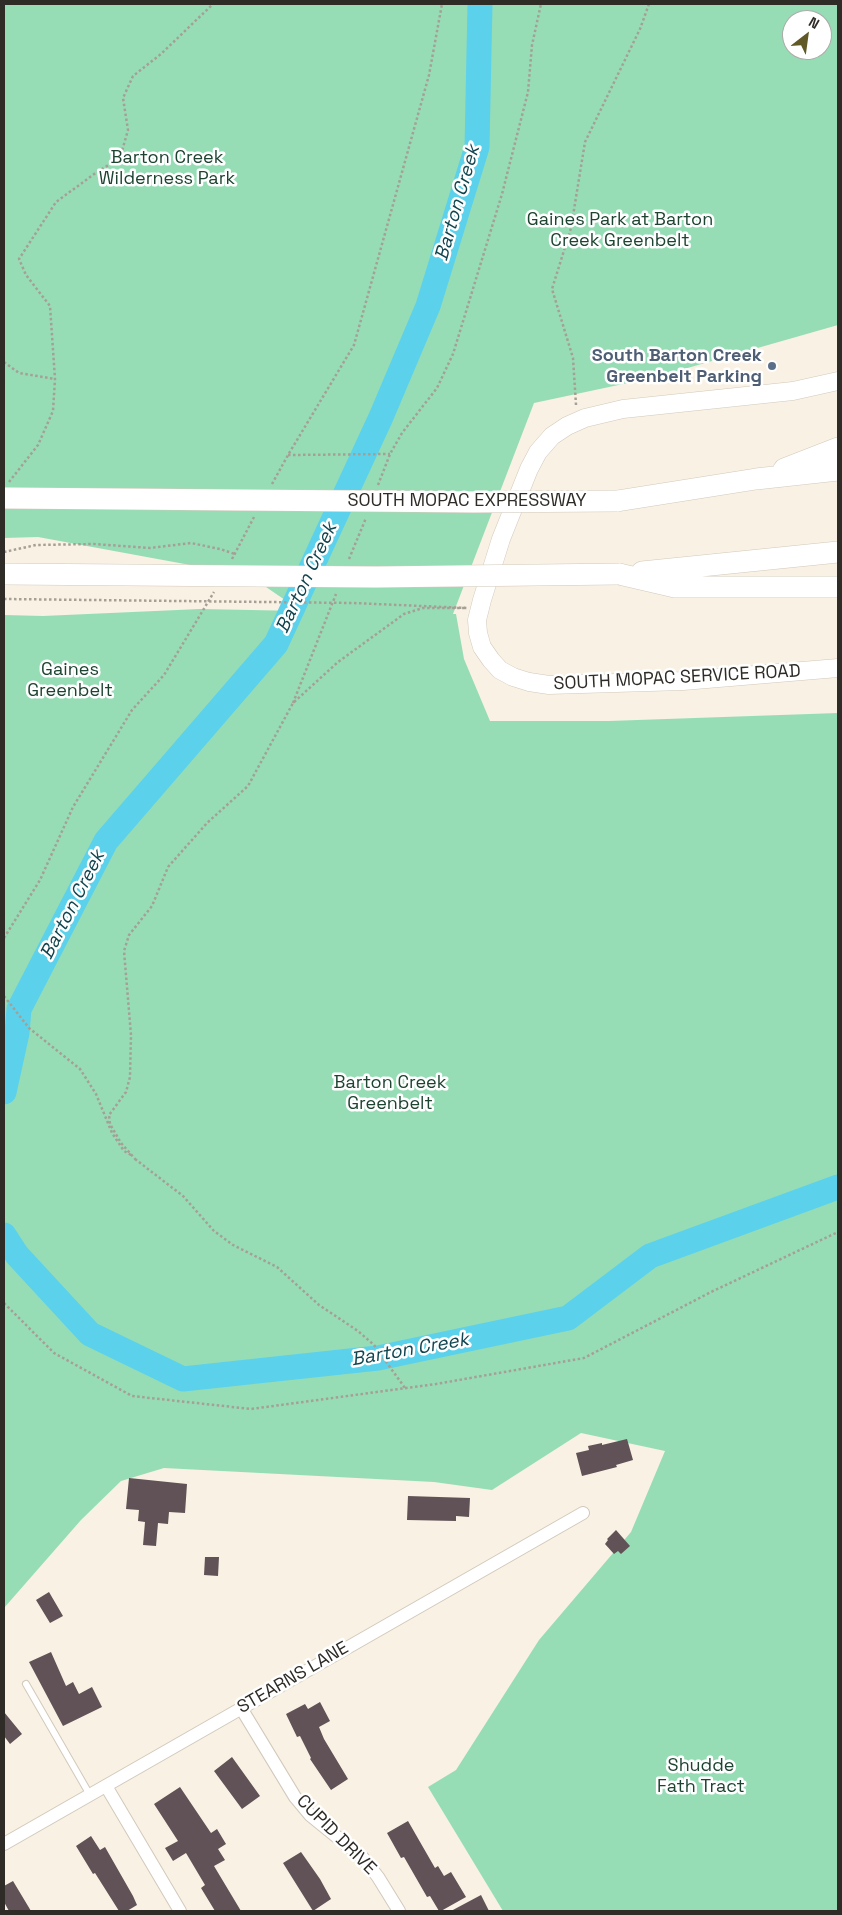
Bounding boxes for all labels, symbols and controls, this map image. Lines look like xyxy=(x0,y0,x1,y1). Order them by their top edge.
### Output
north arrow xyxy=(782,10,832,60)
text: N xyxy=(805,13,823,33)
water label: Barton Creek xyxy=(431,143,485,263)
park label: Barton Creek Wilderness Park xyxy=(99,147,235,190)
park label: Gaines Park at Barton Creek Greenbelt xyxy=(527,209,713,252)
place label: South Barton Creek Greenbelt Parking xyxy=(592,345,762,388)
marker: South Barton Creek Greenbelt Parking xyxy=(766,360,778,372)
street label: SOUTH MOPAC EXPRESSWAY xyxy=(347,490,587,512)
water label: Barton Creek xyxy=(272,519,342,637)
park label: Gaines Greenbelt xyxy=(27,659,113,702)
street label: SOUTH MOPAC SERVICE ROAD xyxy=(553,661,801,695)
water label: Barton Creek xyxy=(36,847,110,963)
park label: Barton Creek Greenbelt xyxy=(334,1072,446,1114)
water label: Barton Creek xyxy=(349,1328,471,1372)
street label: STEARNS LANE xyxy=(234,1637,352,1719)
park label: Shudde Fath Tract xyxy=(657,1755,745,1798)
street label: CUPID DRIVE xyxy=(291,1790,381,1880)

